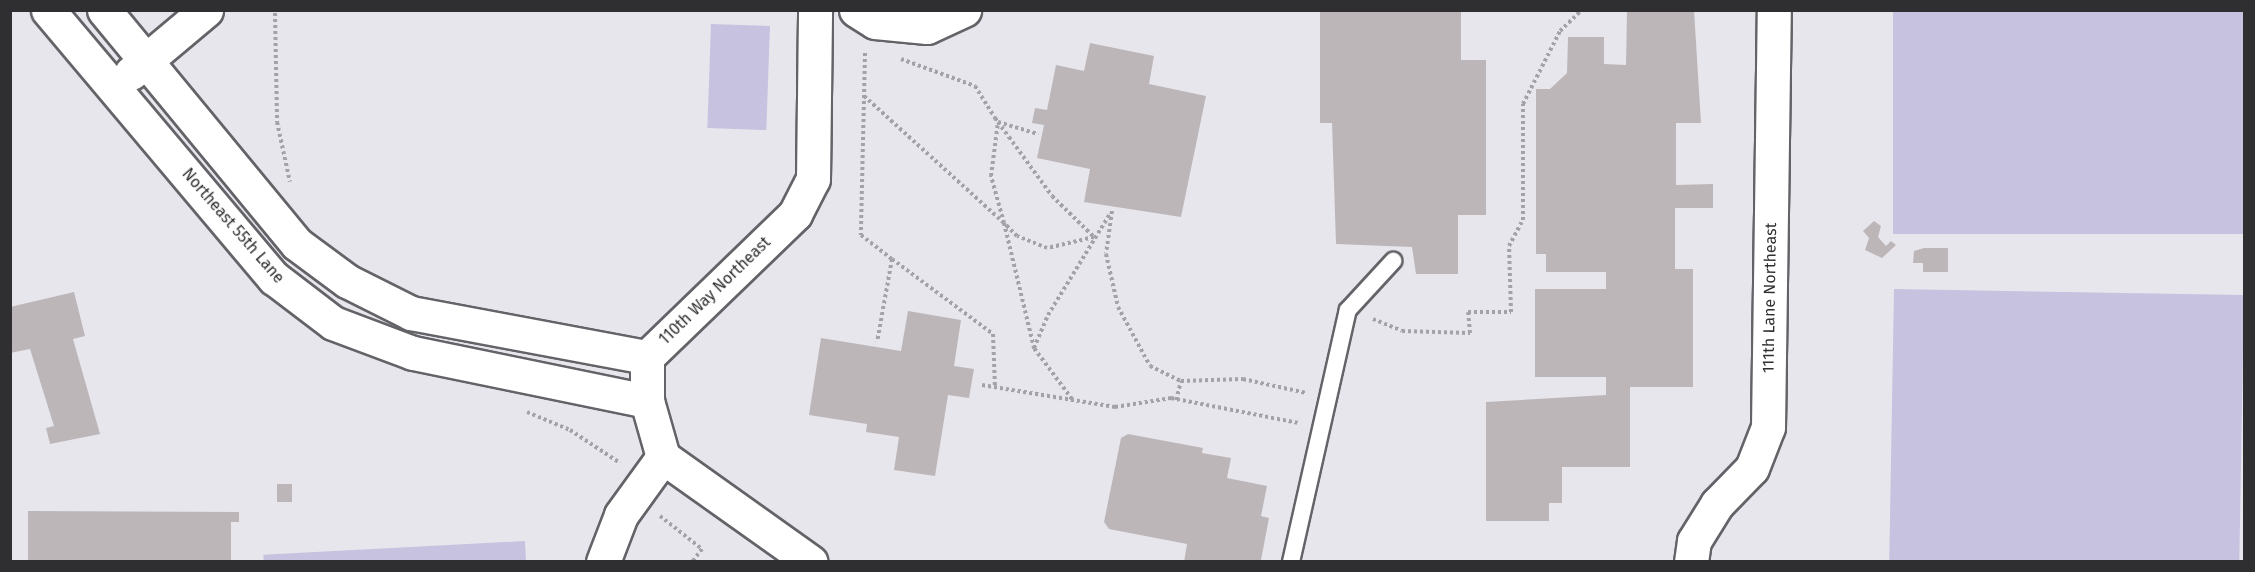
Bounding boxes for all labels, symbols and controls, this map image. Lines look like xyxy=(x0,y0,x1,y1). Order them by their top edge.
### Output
street label: Northeast 55th Lane xyxy=(178,165,288,287)
street label: 111th Lane Northeast xyxy=(1759,223,1781,373)
street label: 110th Way Northeast xyxy=(655,233,775,349)

